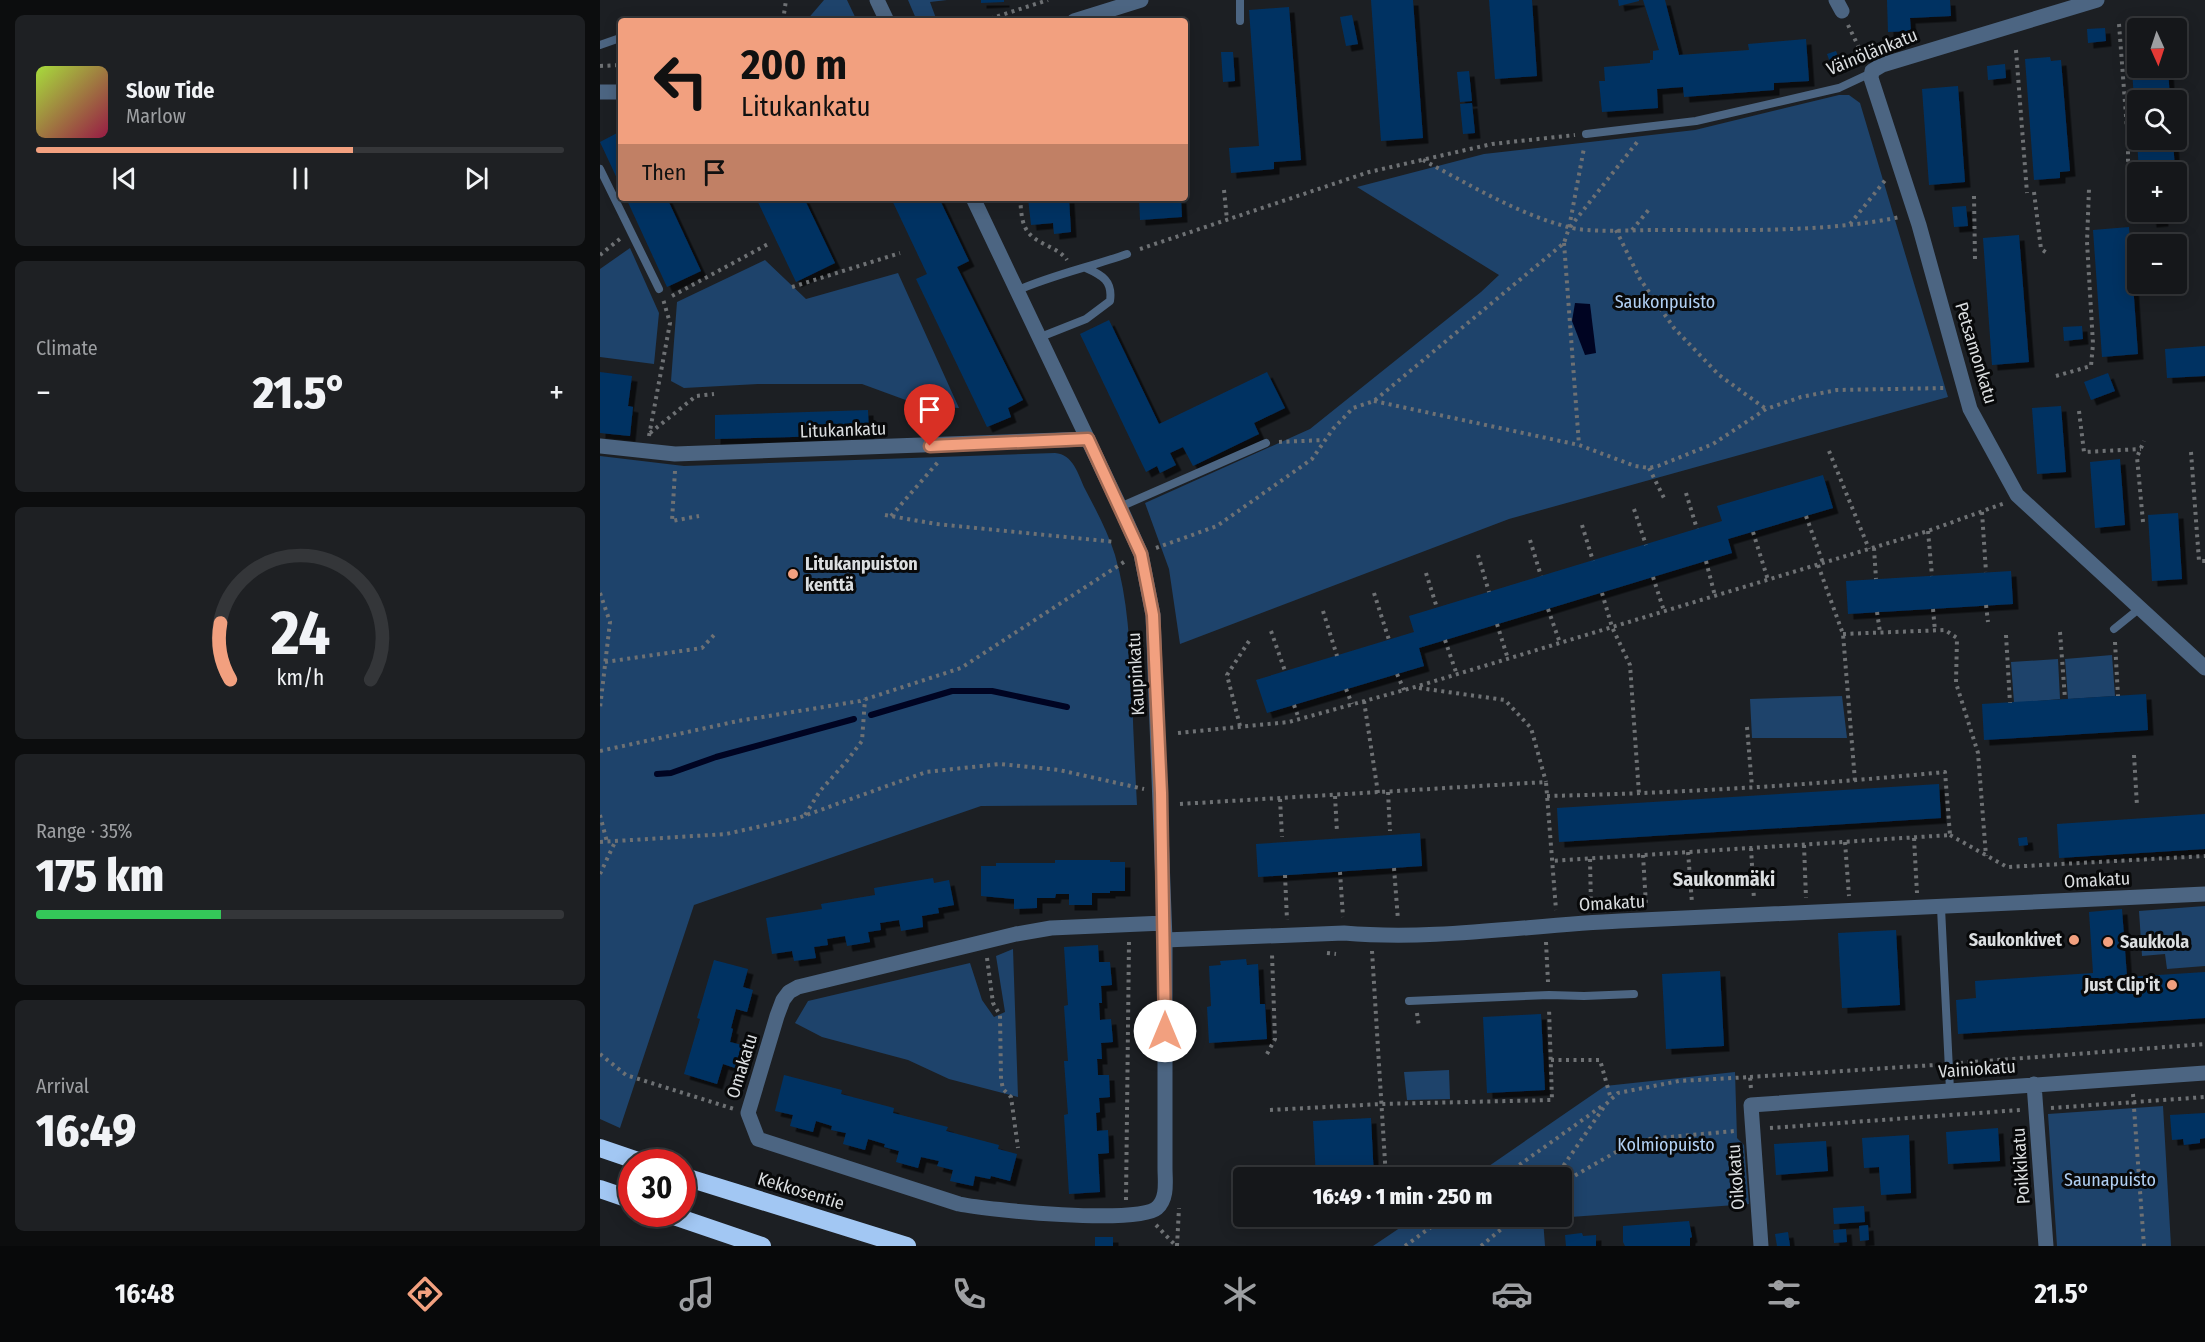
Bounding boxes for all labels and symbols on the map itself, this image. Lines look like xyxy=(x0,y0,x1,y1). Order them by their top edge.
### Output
north arrow xyxy=(2127,18,2187,78)
street label: Väinölänkatu xyxy=(1823,24,1921,80)
park label: Saukonpuisto xyxy=(1615,291,1715,313)
street label: Petsamonkatu xyxy=(1950,300,2002,406)
pin xyxy=(904,384,955,446)
street label: Litukankatu xyxy=(799,417,887,443)
place label: Litukanpuiston kenttä xyxy=(805,553,918,596)
marker: Litukanpuiston kenttä xyxy=(786,567,800,581)
street label: Kaupinkatu xyxy=(1123,632,1149,716)
district label: Saukonmäki xyxy=(1673,867,1775,891)
street label: Omakatu xyxy=(2063,867,2131,893)
street label: Omakatu xyxy=(1578,890,1646,916)
place label: Saukonkivet xyxy=(1969,929,2063,951)
place label: Saukkola xyxy=(2120,931,2189,953)
marker: Saukonkivet xyxy=(2067,933,2081,947)
marker: Saukkola xyxy=(2101,935,2115,949)
place label: Just Clip'it xyxy=(2083,974,2161,996)
marker: Just Clip'it xyxy=(2165,978,2179,992)
position arrow xyxy=(1133,999,1197,1063)
street label: Omakatu xyxy=(722,1031,762,1101)
street label: Vainiokatu xyxy=(1938,1055,2016,1083)
street label: Poikkikatu xyxy=(2007,1127,2035,1205)
park label: Kolmiopuisto xyxy=(1617,1134,1715,1156)
street label: Oikokatu xyxy=(1723,1143,1749,1211)
speed limit sign: 30 xyxy=(618,1149,696,1227)
street label: Kekkosentie xyxy=(755,1167,847,1215)
park label: Saunapuisto xyxy=(2064,1169,2156,1191)

